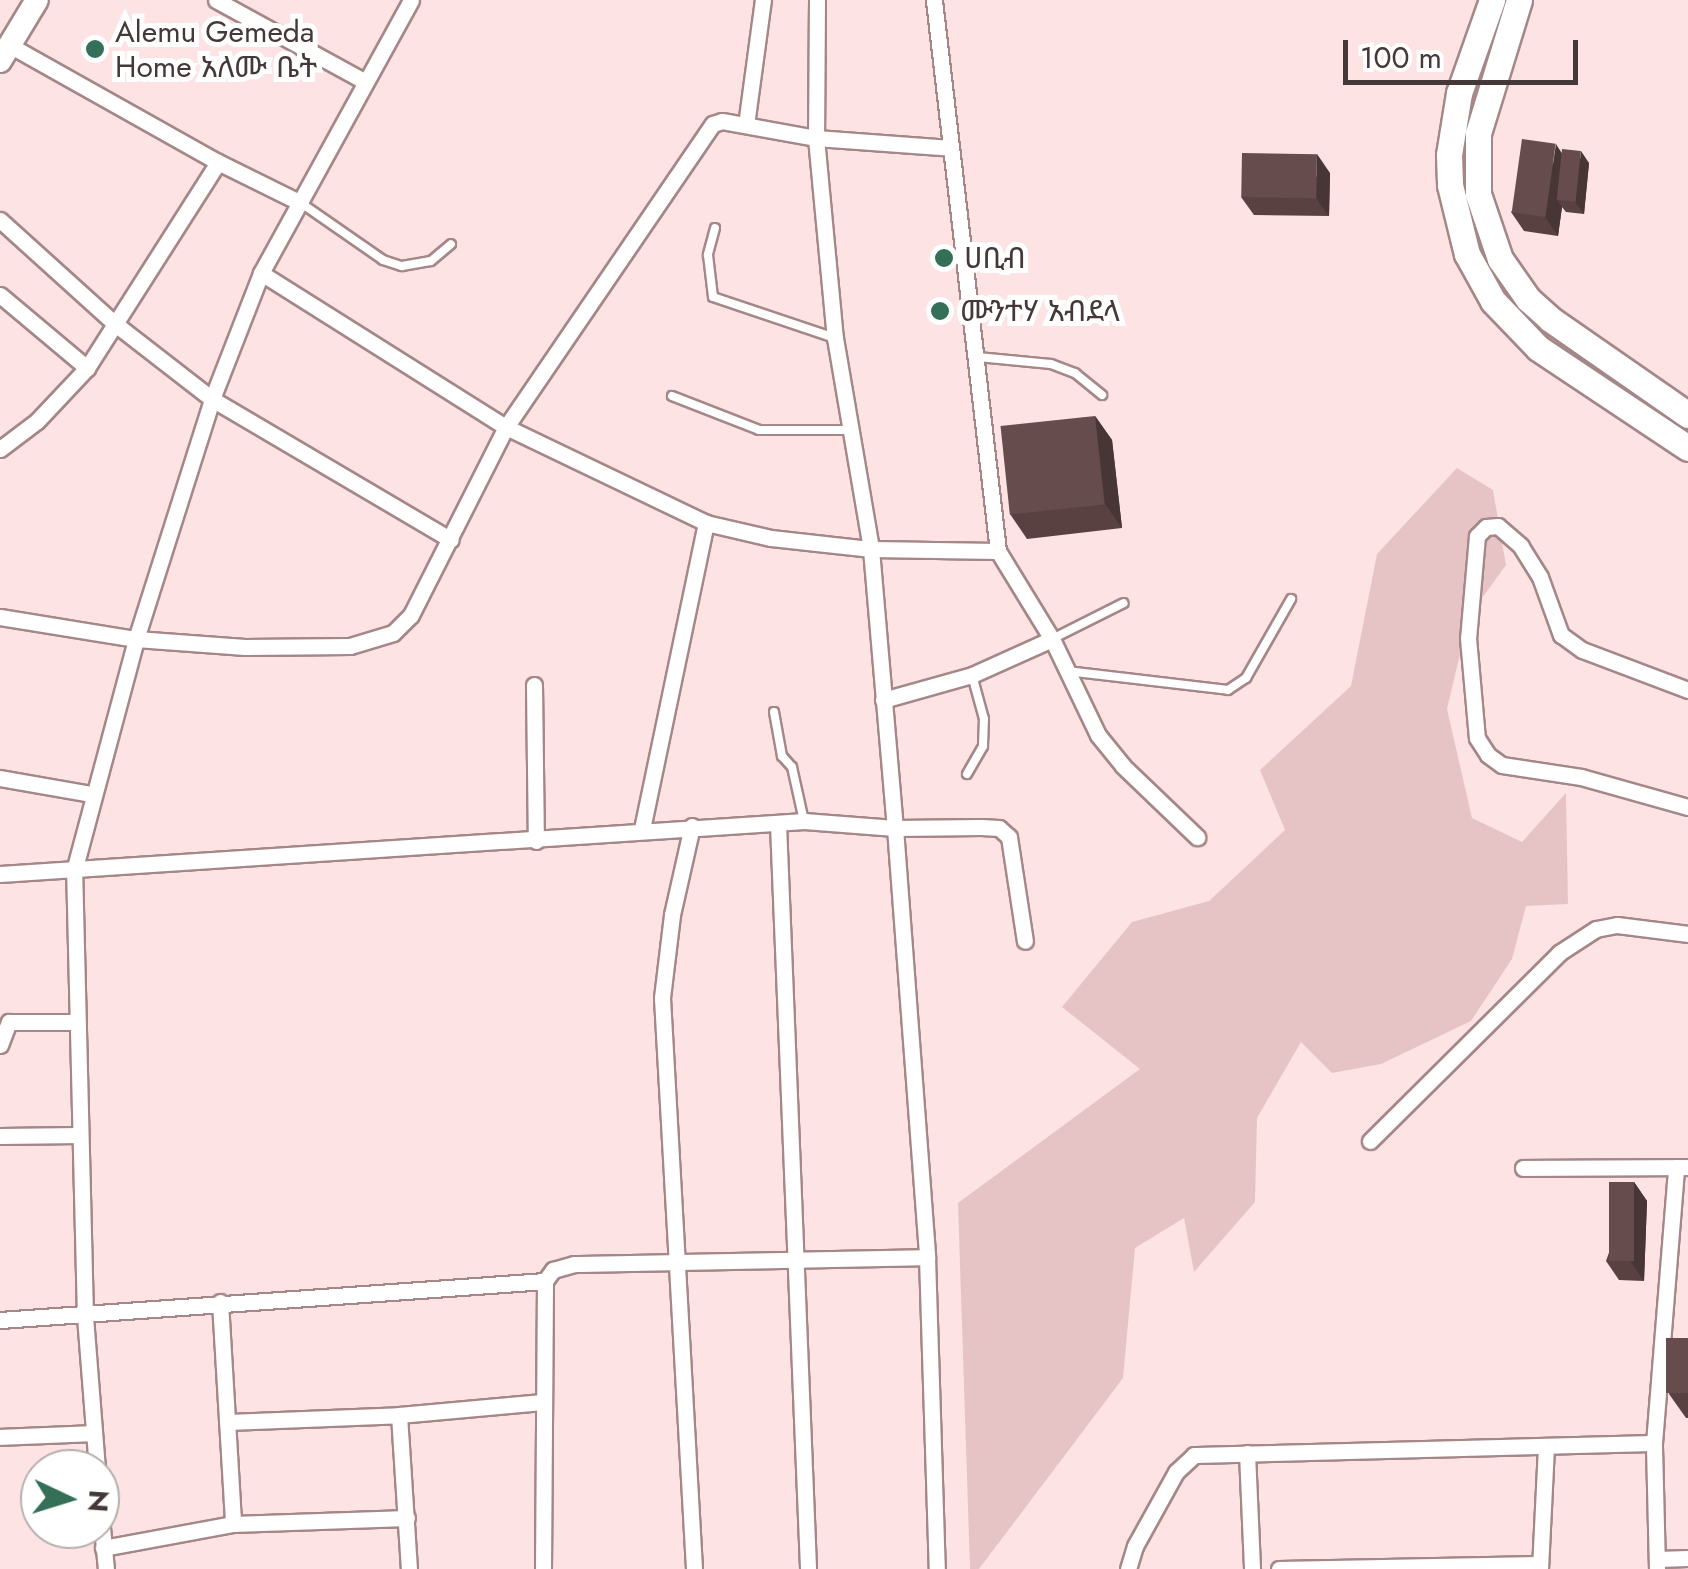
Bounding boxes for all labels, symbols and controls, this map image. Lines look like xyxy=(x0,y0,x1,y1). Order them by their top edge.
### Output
place label: Alemu Gemeda Home አለሙ ቤት xyxy=(115,14,317,84)
scale bar xyxy=(1348,20,1583,82)
text: 100 m xyxy=(1360,36,1442,79)
marker: Alemu Gemeda Home አለሙ ቤት xyxy=(84,38,106,60)
place label: ሀቢብ xyxy=(964,240,1026,276)
marker: ሀቢብ xyxy=(933,247,955,269)
place label: ሙንተሃ አብደላ xyxy=(960,293,1120,329)
marker: ሙንተሃ አብደላ xyxy=(929,300,951,322)
north arrow xyxy=(20,1449,120,1549)
text: N xyxy=(77,1488,120,1514)

